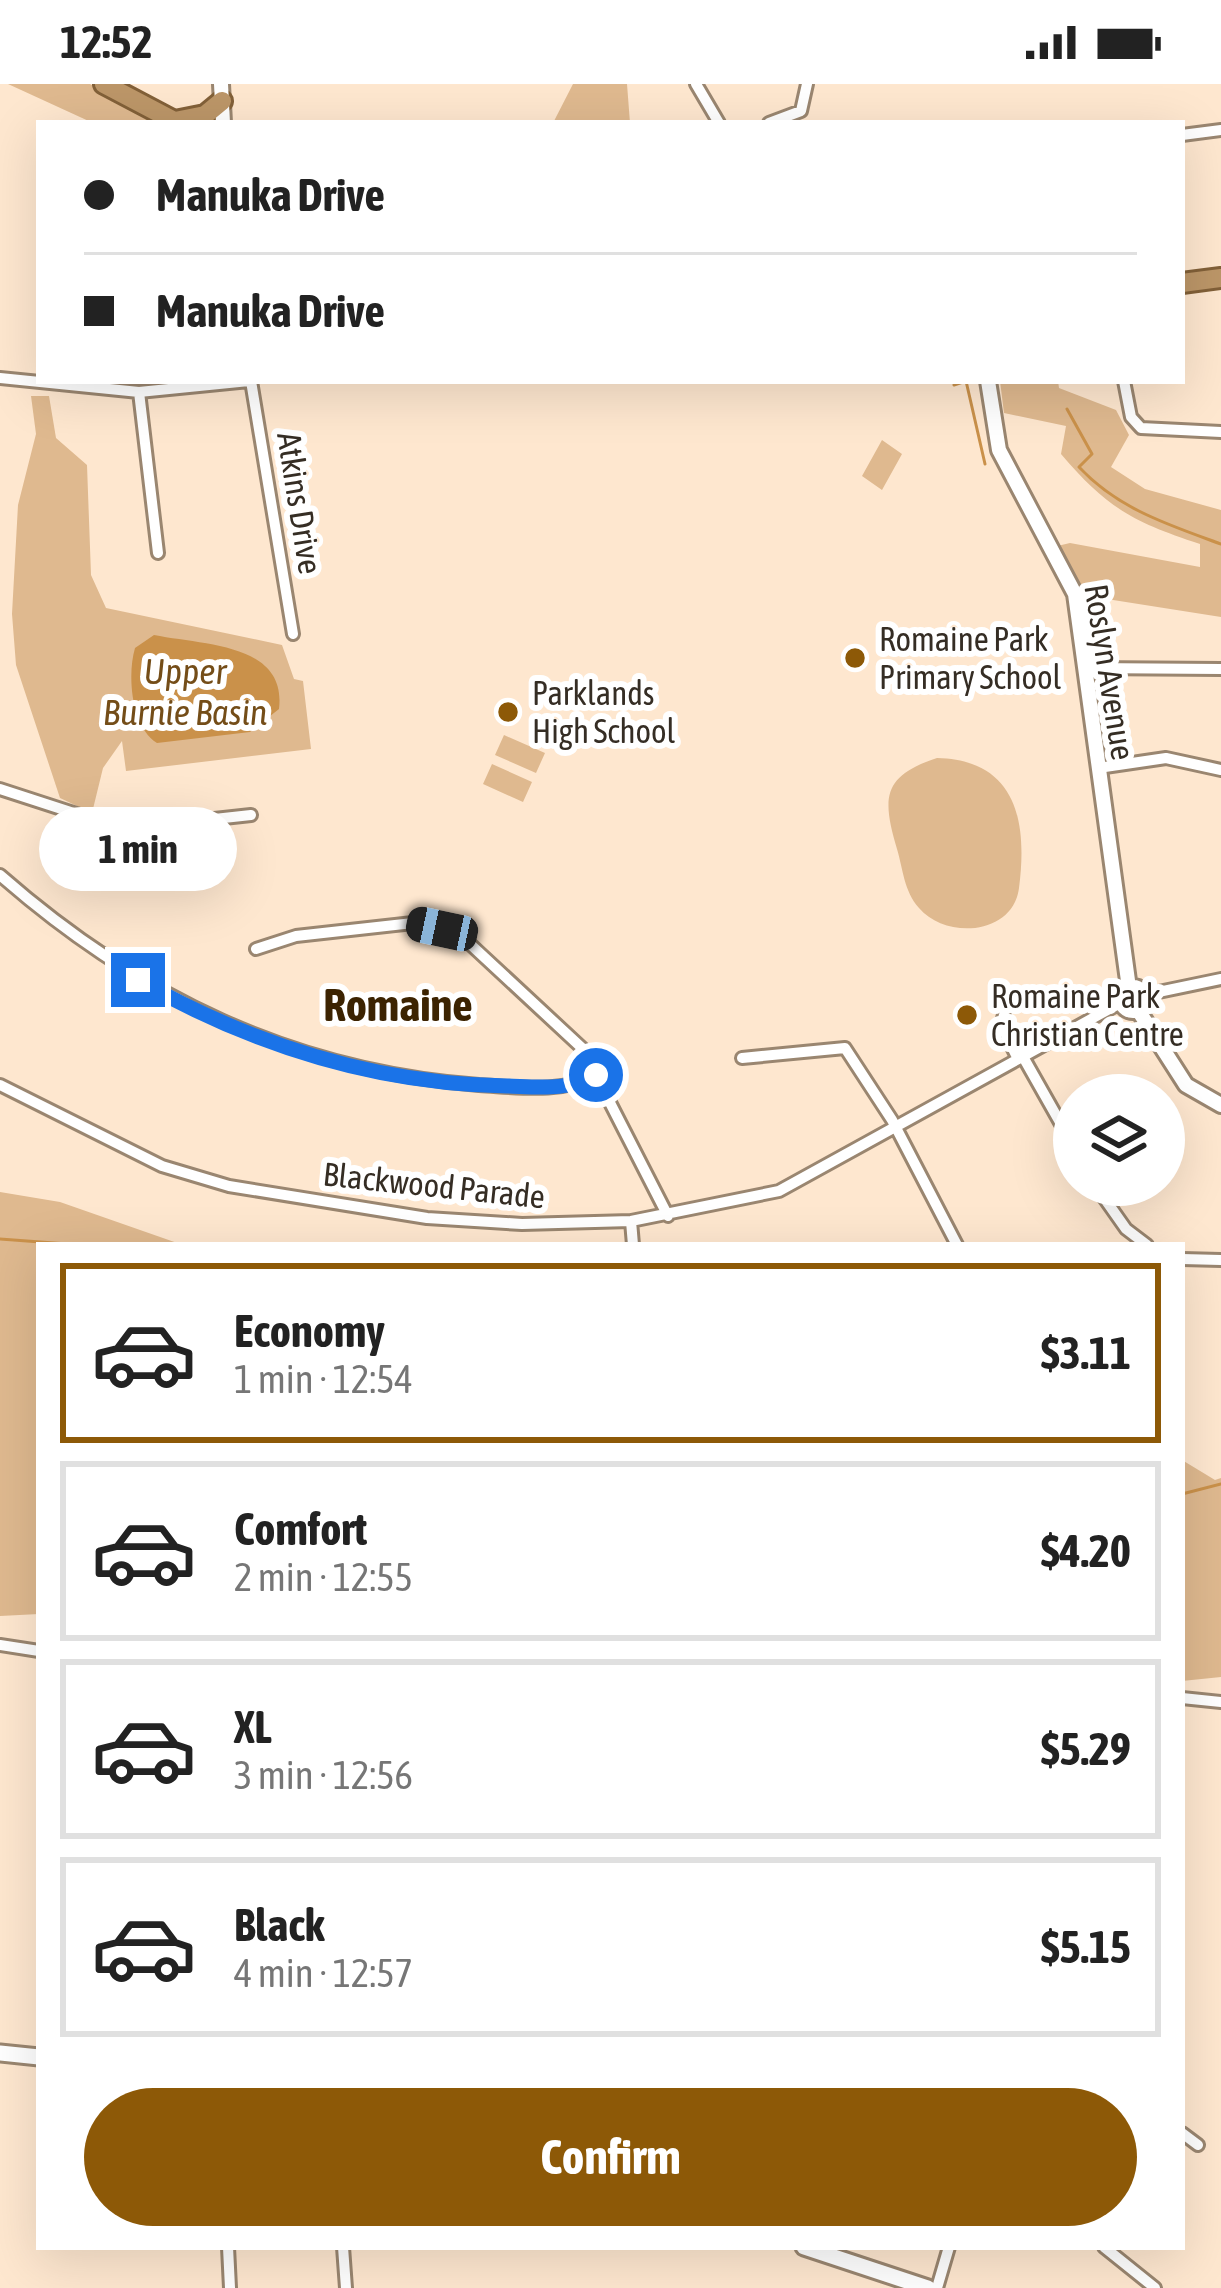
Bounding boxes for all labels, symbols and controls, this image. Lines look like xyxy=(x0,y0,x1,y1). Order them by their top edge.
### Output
text: 12:52 xyxy=(60,16,153,68)
text: Manuka Drive xyxy=(156,169,385,221)
text: Manuka Drive xyxy=(156,285,385,337)
street label: Atkins Drive xyxy=(270,429,330,577)
street label: Roslyn Avenue xyxy=(1077,581,1143,763)
place label: Romaine Park Primary School xyxy=(879,620,1062,696)
marker: Romaine Park Primary School xyxy=(842,645,868,671)
water label: Upper Burnie Basin xyxy=(103,650,267,733)
place label: Parklands High School xyxy=(532,674,676,750)
marker: Parklands High School xyxy=(495,699,521,725)
callout: 1 min xyxy=(39,806,237,890)
text: 1 min xyxy=(98,827,178,871)
car xyxy=(403,904,481,954)
route end xyxy=(111,953,165,1007)
place label: Romaine Park Christian Centre xyxy=(991,977,1184,1053)
district label: Romaine xyxy=(323,979,473,1031)
marker: Romaine Park Christian Centre xyxy=(954,1002,980,1028)
route start xyxy=(569,1048,623,1102)
map controls xyxy=(1053,1074,1185,1206)
button: layers xyxy=(1053,1074,1185,1206)
street label: Blackwood Parade xyxy=(321,1154,547,1216)
icon: car xyxy=(90,1299,198,1407)
text: Economy xyxy=(234,1305,385,1357)
text: $3.11 xyxy=(1041,1327,1131,1379)
text: 1 min · 12:54 xyxy=(234,1357,413,1401)
icon: car xyxy=(90,1497,198,1605)
text: Comfort xyxy=(234,1503,367,1555)
text: $4.20 xyxy=(1041,1525,1131,1577)
text: 2 min · 12:55 xyxy=(234,1555,413,1599)
icon: car xyxy=(90,1695,198,1803)
text: XL xyxy=(234,1701,272,1753)
text: $5.29 xyxy=(1041,1723,1131,1775)
text: 3 min · 12:56 xyxy=(234,1753,413,1797)
icon: car xyxy=(90,1893,198,2001)
text: Black xyxy=(234,1899,325,1951)
text: $5.15 xyxy=(1041,1921,1131,1973)
text: 4 min · 12:57 xyxy=(234,1951,413,1995)
button: Confirm xyxy=(84,2088,1137,2226)

